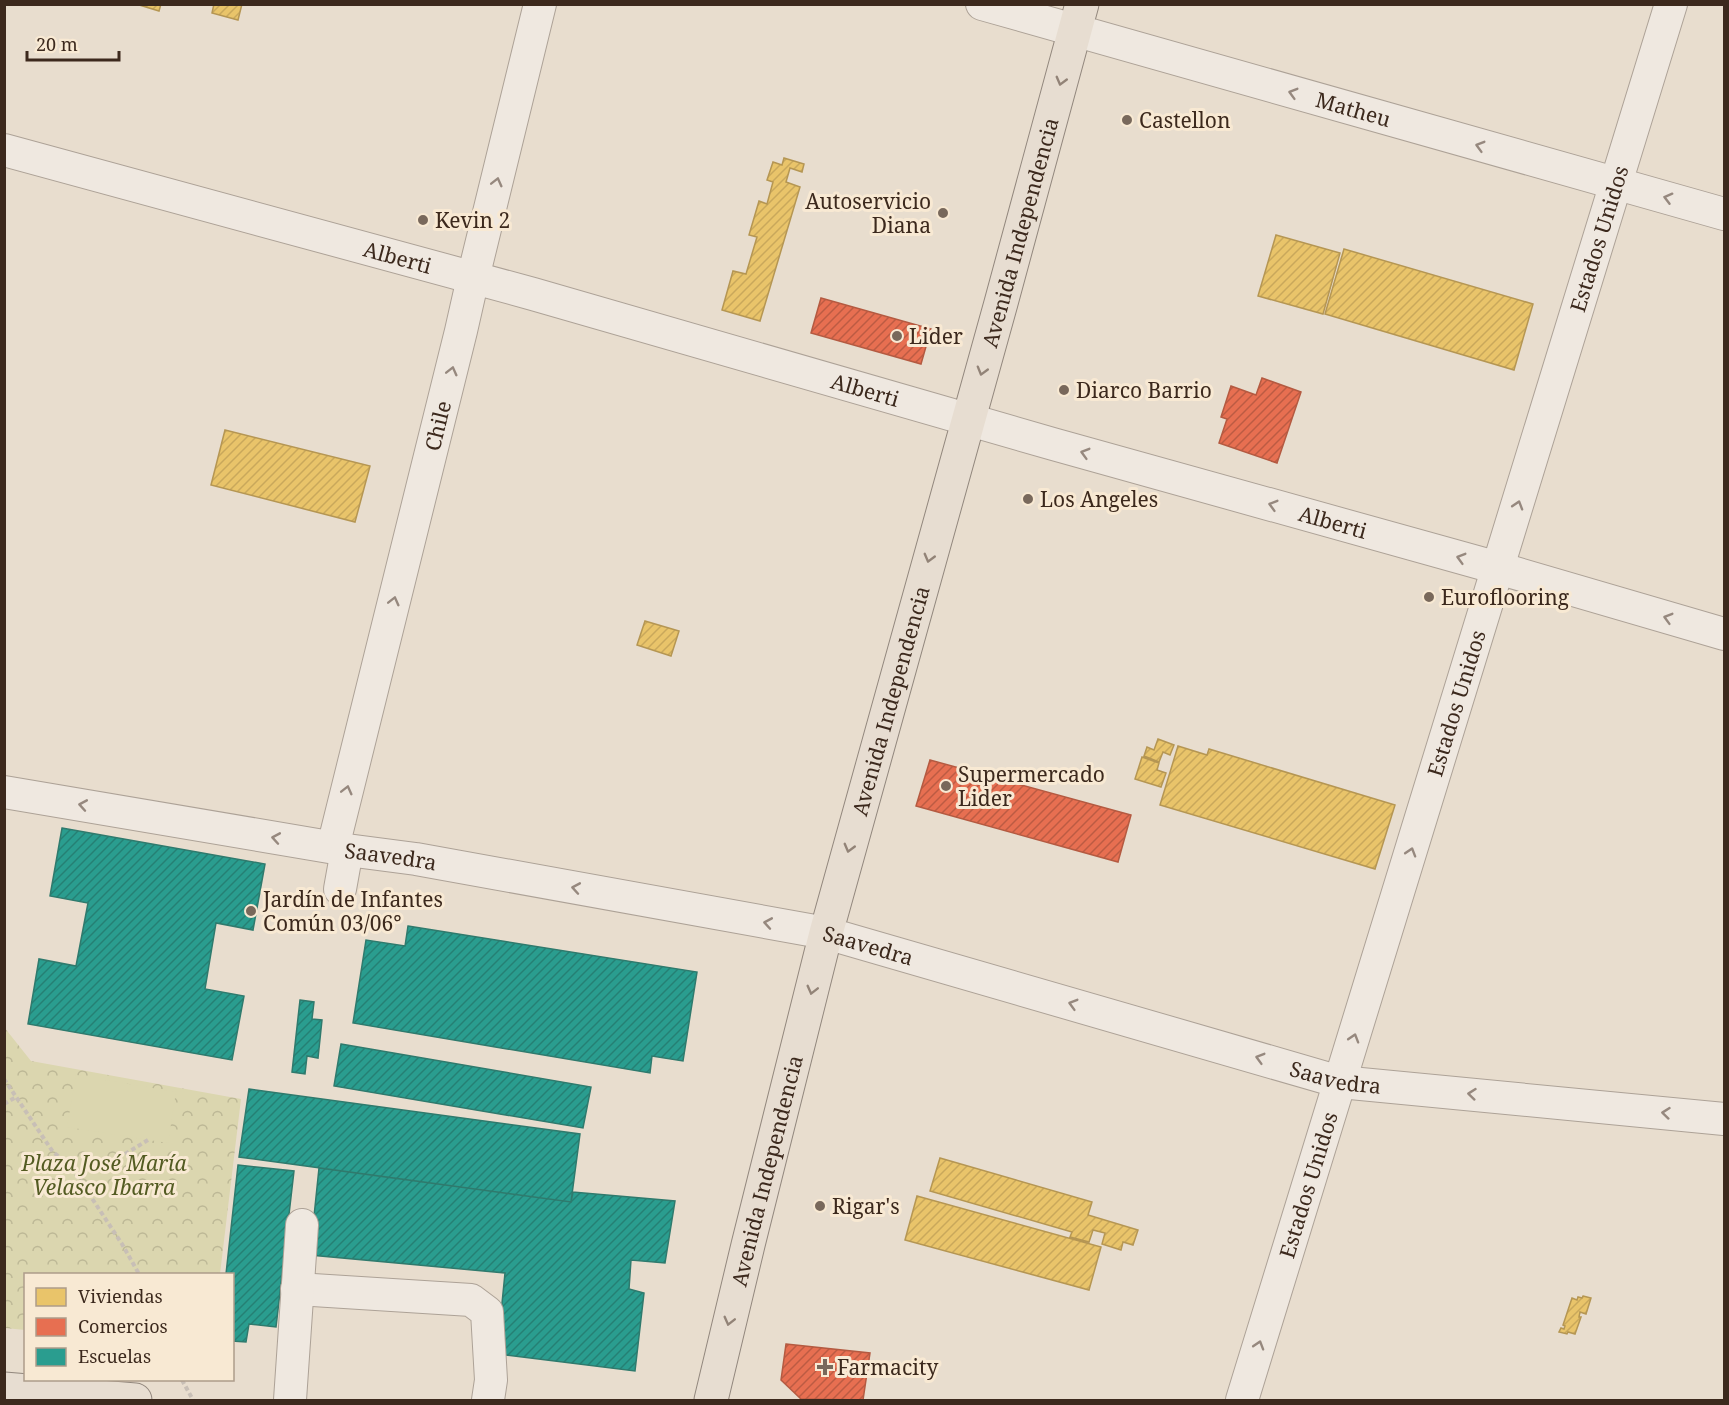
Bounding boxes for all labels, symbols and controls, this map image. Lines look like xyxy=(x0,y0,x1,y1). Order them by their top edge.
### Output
scale bar xyxy=(27,24,118,62)
text: 20 m xyxy=(36,32,78,56)
one-way arrow xyxy=(1055,76,1068,86)
street label: Matheu xyxy=(1313,85,1394,133)
one-way arrow xyxy=(1288,87,1298,100)
place label: Castellon xyxy=(1139,106,1231,134)
marker: Castellon xyxy=(1120,113,1134,127)
street label: Avenida Independencia xyxy=(975,114,1065,350)
one-way arrow xyxy=(1475,141,1486,153)
street label: Estados Unidos xyxy=(1563,162,1635,315)
one-way arrow xyxy=(489,177,502,187)
place label: Autoservicio Diana xyxy=(805,187,931,239)
one-way arrow xyxy=(1663,193,1673,206)
place label: Kevin 2 xyxy=(435,206,510,234)
marker: Autoservicio Diana xyxy=(936,206,950,220)
marker: Kevin 2 xyxy=(416,213,430,227)
street label: Alberti xyxy=(360,235,435,280)
place label: Lider xyxy=(909,322,963,350)
marker: Lider xyxy=(890,329,904,343)
one-way arrow xyxy=(977,365,989,376)
one-way arrow xyxy=(444,366,457,376)
street label: Alberti xyxy=(828,367,903,413)
place label: Diarco Barrio xyxy=(1076,376,1212,404)
marker: Diarco Barrio xyxy=(1057,383,1071,397)
street label: Chile xyxy=(418,398,457,454)
one-way arrow xyxy=(1080,447,1090,460)
place label: Los Angeles xyxy=(1040,485,1158,513)
marker: Los Angeles xyxy=(1021,492,1035,506)
street label: Alberti xyxy=(1296,499,1370,545)
one-way arrow xyxy=(1268,500,1279,512)
one-way arrow xyxy=(1510,500,1523,511)
one-way arrow xyxy=(1456,552,1466,565)
one-way arrow xyxy=(924,553,937,563)
street label: Avenida Independencia xyxy=(845,583,936,819)
place label: Euroflooring xyxy=(1441,583,1570,611)
marker: Euroflooring xyxy=(1422,590,1436,604)
one-way arrow xyxy=(387,596,400,606)
one-way arrow xyxy=(1663,612,1673,625)
street label: Estados Unidos xyxy=(1420,627,1492,780)
place label: Supermercado Lider xyxy=(958,760,1105,812)
marker: Supermercado Lider xyxy=(939,779,953,793)
one-way arrow xyxy=(340,786,353,796)
one-way arrow xyxy=(79,800,88,812)
one-way arrow xyxy=(271,832,280,844)
street label: Saavedra xyxy=(343,836,439,876)
one-way arrow xyxy=(844,843,857,853)
one-way arrow xyxy=(1404,847,1416,858)
one-way arrow xyxy=(572,882,582,895)
place label: Jardín de Infantes Común 03/06° xyxy=(262,885,443,937)
marker: Jardín de Infantes Común 03/06° xyxy=(244,904,258,918)
one-way arrow xyxy=(764,917,773,929)
street label: Saavedra xyxy=(820,919,917,972)
one-way arrow xyxy=(806,984,819,994)
one-way arrow xyxy=(1068,999,1079,1011)
one-way arrow xyxy=(1347,1033,1359,1044)
street label: Avenida Independencia xyxy=(725,1052,809,1289)
one-way arrow xyxy=(1255,1053,1266,1065)
street label: Saavedra xyxy=(1287,1054,1382,1100)
one-way arrow xyxy=(1468,1088,1477,1101)
one-way arrow xyxy=(1662,1107,1671,1120)
street label: Estados Unidos xyxy=(1272,1108,1344,1262)
park label: Plaza José María Velasco Ibarra xyxy=(20,1149,187,1201)
place label: Rigar's xyxy=(832,1192,900,1220)
marker: Rigar's xyxy=(813,1199,827,1213)
legend xyxy=(24,1273,234,1381)
text: Viviendas xyxy=(78,1284,163,1308)
text: Comercios xyxy=(78,1314,168,1338)
one-way arrow xyxy=(724,1316,737,1326)
one-way arrow xyxy=(1252,1340,1264,1351)
text: Escuelas xyxy=(78,1344,151,1368)
place label: Farmacity xyxy=(837,1353,938,1381)
marker: Farmacity xyxy=(818,1360,832,1374)

